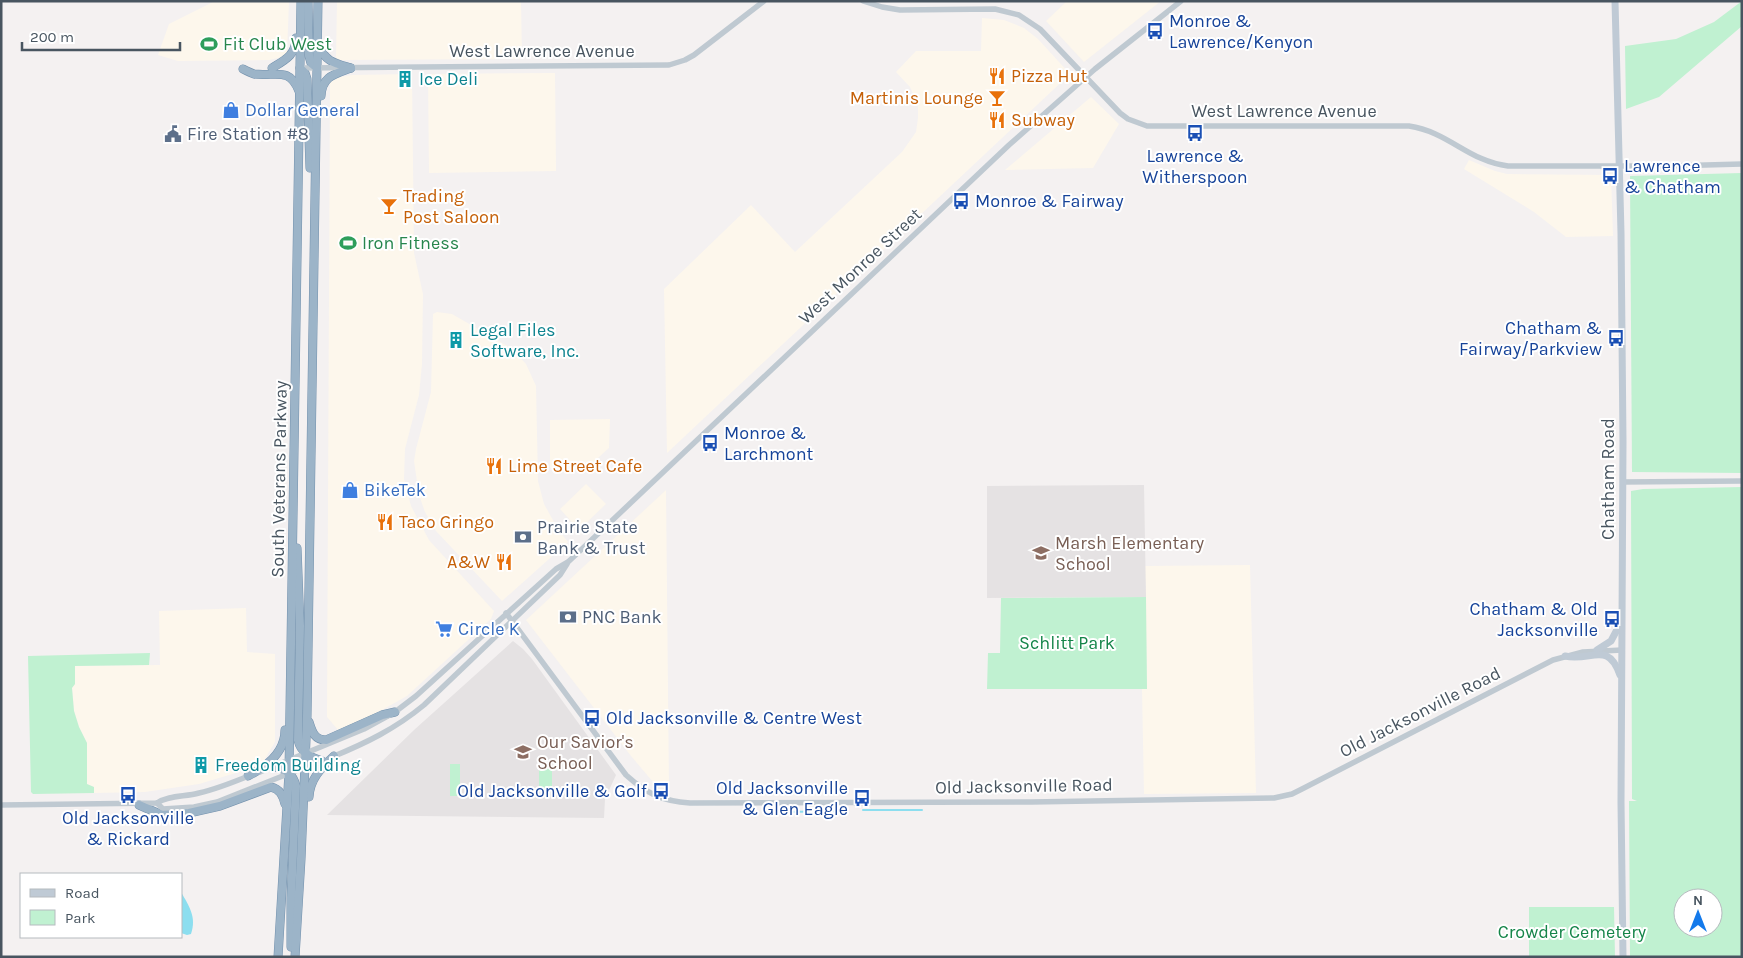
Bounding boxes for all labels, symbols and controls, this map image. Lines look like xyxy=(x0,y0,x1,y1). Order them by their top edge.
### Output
place label: Monroe & Lawrence/Kenyon xyxy=(1169,10,1313,53)
scale bar xyxy=(22,20,180,52)
bus stop icon: Monroe & Lawrence/Kenyon xyxy=(1145,21,1165,41)
text: 200 m xyxy=(30,28,74,46)
place label: Fit Club West xyxy=(223,33,332,55)
sports icon: Fit Club West xyxy=(199,34,219,54)
street label: West Lawrence Avenue xyxy=(449,40,635,62)
place label: Pizza Hut xyxy=(1011,65,1088,87)
restaurant icon: Pizza Hut xyxy=(987,66,1007,86)
place label: Ice Deli xyxy=(419,68,478,90)
building icon: Ice Deli xyxy=(395,69,415,89)
place label: Martinis Lounge xyxy=(850,87,983,109)
bar icon: Martinis Lounge xyxy=(987,88,1007,108)
place label: Dollar General xyxy=(245,99,360,121)
shop icon: Dollar General xyxy=(221,100,241,120)
street label: West Lawrence Avenue xyxy=(1191,100,1377,122)
place label: Subway xyxy=(1011,109,1075,131)
restaurant icon: Subway xyxy=(987,110,1007,130)
place label: Fire Station #8 xyxy=(187,123,309,145)
bus stop icon: Lawrence & Witherspoon xyxy=(1185,123,1205,143)
public building icon: Fire Station #8 xyxy=(163,124,183,144)
place label: Lawrence & Witherspoon xyxy=(1142,145,1248,188)
place label: Lawrence & Chatham xyxy=(1624,155,1721,198)
bus stop icon: Lawrence & Chatham xyxy=(1600,166,1620,186)
place label: Trading Post Saloon xyxy=(403,185,500,228)
place label: Monroe & Fairway xyxy=(975,190,1124,212)
bus stop icon: Monroe & Fairway xyxy=(951,191,971,211)
bar icon: Trading Post Saloon xyxy=(379,196,399,216)
street label: West Monroe Street xyxy=(794,203,926,329)
place label: Iron Fitness xyxy=(362,232,459,254)
sports icon: Iron Fitness xyxy=(338,233,358,253)
place label: Chatham & Fairway/Parkview xyxy=(1459,317,1602,360)
place label: Legal Files Software, Inc. xyxy=(470,319,579,362)
bus stop icon: Chatham & Fairway/Parkview xyxy=(1606,328,1626,348)
building icon: Legal Files Software, Inc. xyxy=(446,330,466,350)
street label: South Veterans Parkway xyxy=(266,380,292,578)
street label: Chatham Road xyxy=(1597,418,1619,540)
place label: Monroe & Larchmont xyxy=(724,422,814,465)
bus stop icon: Monroe & Larchmont xyxy=(700,433,720,453)
place label: Lime Street Cafe xyxy=(508,455,642,477)
restaurant icon: Lime Street Cafe xyxy=(484,456,504,476)
place label: BikeTek xyxy=(364,479,426,501)
shop icon: BikeTek xyxy=(340,480,360,500)
place label: Taco Gringo xyxy=(399,511,494,533)
restaurant icon: Taco Gringo xyxy=(375,512,395,532)
place label: Prairie State Bank & Trust xyxy=(537,516,646,559)
bank icon: Prairie State Bank & Trust xyxy=(513,527,533,547)
place label: Marsh Elementary School xyxy=(1055,532,1205,575)
school or university icon: Marsh Elementary School xyxy=(1031,543,1051,563)
place label: A&W xyxy=(447,551,490,573)
restaurant icon: A&W xyxy=(494,552,514,572)
place label: Chatham & Old Jacksonville xyxy=(1469,598,1598,641)
place label: PNC Bank xyxy=(582,606,662,628)
bank icon: PNC Bank xyxy=(558,607,578,627)
bus stop icon: Chatham & Old Jacksonville xyxy=(1602,609,1622,629)
place label: Circle K xyxy=(458,618,520,640)
supermarket icon: Circle K xyxy=(434,619,454,639)
park label: Schlitt Park xyxy=(1019,632,1115,654)
street label: Old Jacksonville Road xyxy=(1336,662,1504,762)
place label: Old Jacksonville & Centre West xyxy=(606,707,862,729)
bus stop icon: Old Jacksonville & Centre West xyxy=(582,708,602,728)
place label: Our Savior's School xyxy=(537,731,634,774)
school or university icon: Our Savior's School xyxy=(513,742,533,762)
place label: Freedom Building xyxy=(215,754,361,776)
building icon: Freedom Building xyxy=(191,755,211,775)
street label: Old Jacksonville Road xyxy=(935,773,1113,799)
place label: Old Jacksonville & Glen Eagle xyxy=(716,777,848,820)
place label: Old Jacksonville & Golf xyxy=(457,780,648,802)
bus stop icon: Old Jacksonville & Golf xyxy=(651,781,671,801)
bus stop icon: Old Jacksonville & Rickard xyxy=(118,785,138,805)
bus stop icon: Old Jacksonville & Glen Eagle xyxy=(852,788,872,808)
place label: Old Jacksonville & Rickard xyxy=(62,807,194,850)
legend xyxy=(20,873,182,938)
text: Road xyxy=(65,884,100,902)
north arrow xyxy=(1673,888,1723,938)
text: N xyxy=(1693,892,1703,909)
text: Park xyxy=(65,909,95,927)
park label: Crowder Cemetery xyxy=(1498,921,1647,943)

